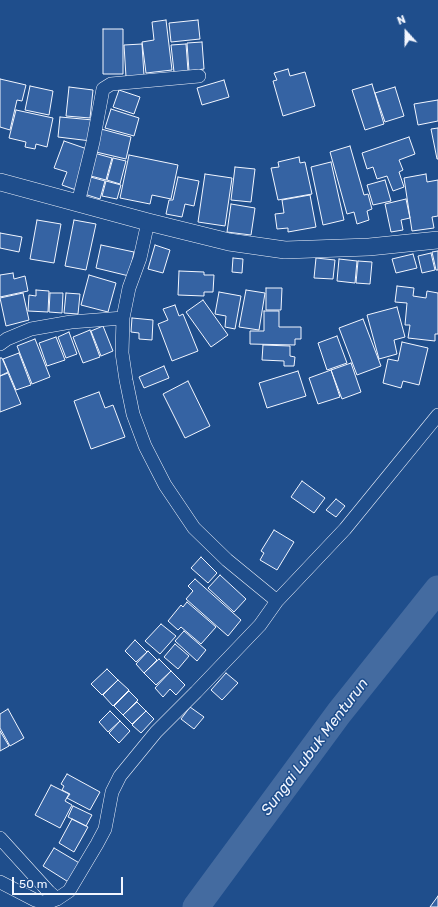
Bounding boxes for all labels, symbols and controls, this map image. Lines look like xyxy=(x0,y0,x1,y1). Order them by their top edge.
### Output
north arrow xyxy=(386,12,426,52)
text: N xyxy=(395,13,408,28)
water label: Sungai Lubuk Menturun xyxy=(258,675,372,819)
scale bar xyxy=(14,869,125,895)
text: 50 m xyxy=(19,877,47,891)

